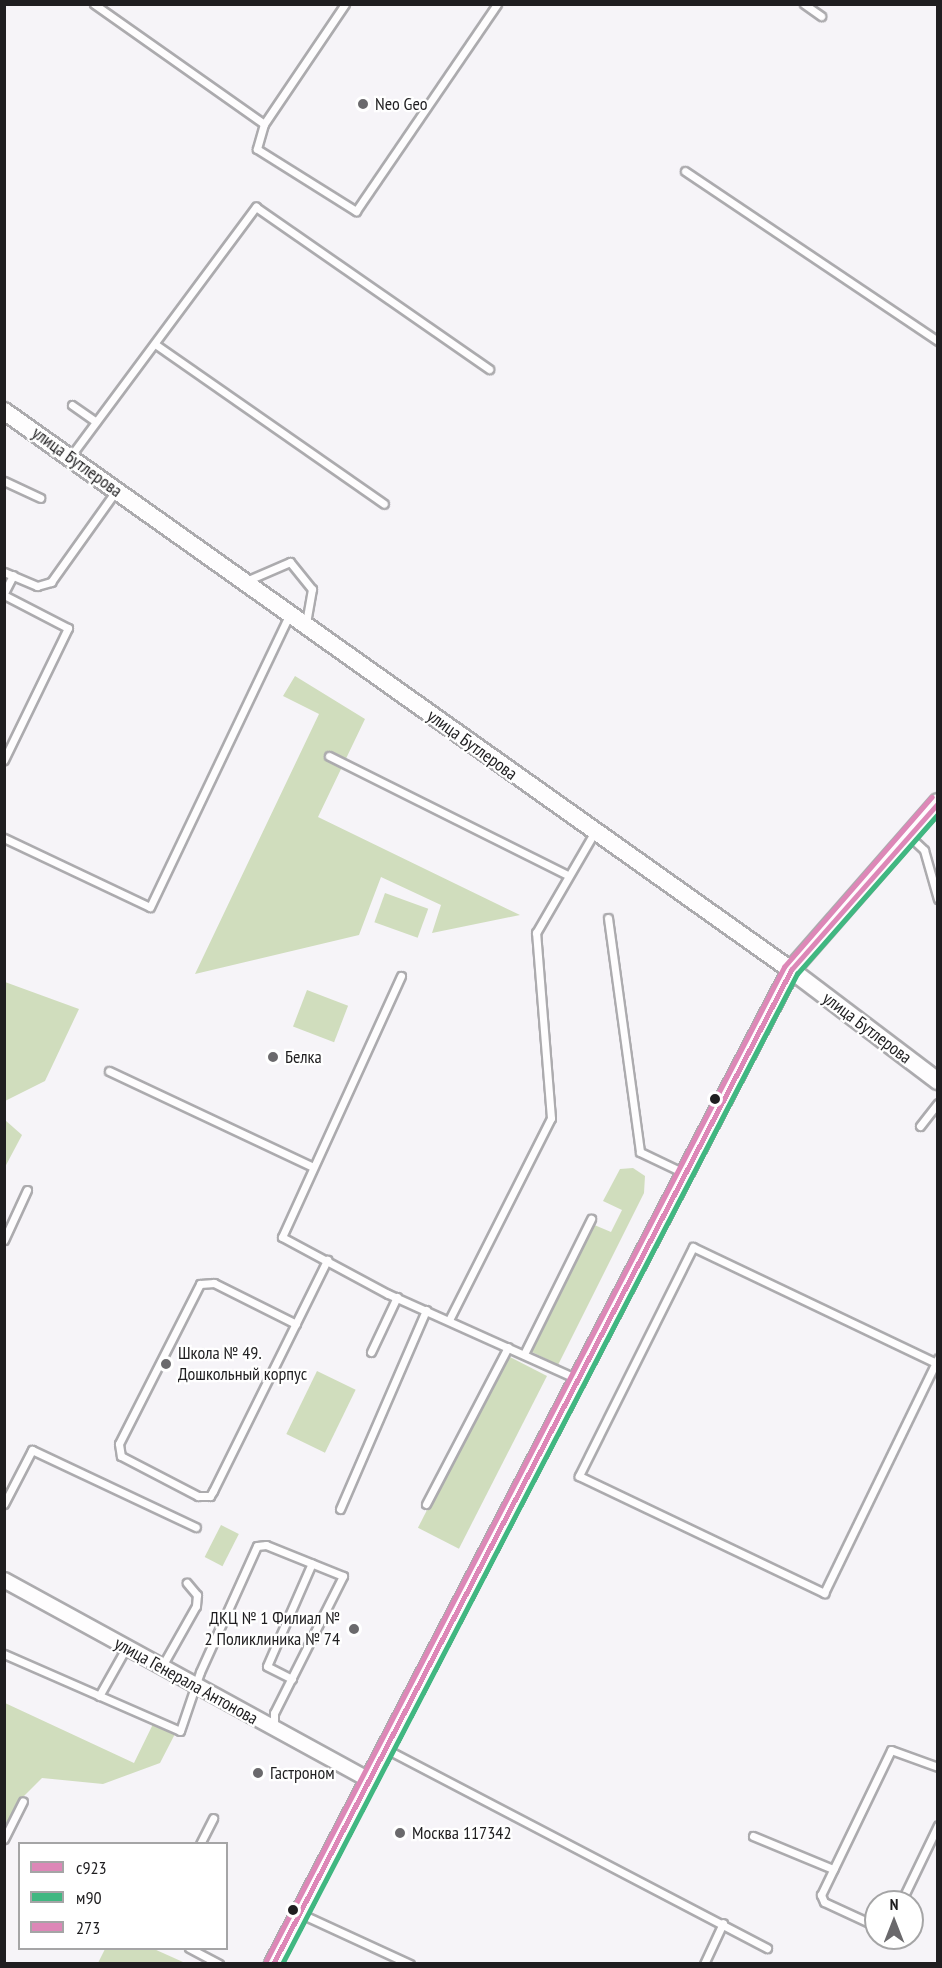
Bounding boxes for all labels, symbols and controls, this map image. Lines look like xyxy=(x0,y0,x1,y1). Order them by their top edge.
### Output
place label: Neo Geo xyxy=(375,93,427,115)
marker: Neo Geo xyxy=(356,97,370,111)
street label: улица Бутлерова xyxy=(28,422,126,502)
street label: улица Бутлерова xyxy=(423,705,521,785)
street label: улица Бутлерова xyxy=(818,988,916,1068)
place label: Белка xyxy=(285,1046,322,1068)
marker: Белка xyxy=(266,1050,280,1064)
unlabelled marker xyxy=(709,1093,721,1105)
place label: Школа № 49. Дошкольный корпус xyxy=(178,1343,307,1386)
marker: Школа № 49. Дошкольный корпус xyxy=(159,1357,173,1371)
place label: ДКЦ № 1 Филиал № 2 Поликлиника № 74 xyxy=(205,1608,340,1650)
marker: ДКЦ № 1 Филиал № 2 Поликлиника № 74 xyxy=(345,1620,363,1638)
street label: улица Генерала Антонова xyxy=(110,1632,262,1730)
place label: Гастроном xyxy=(270,1762,335,1784)
marker: Гастроном xyxy=(251,1766,265,1780)
place label: Москва 117342 xyxy=(412,1822,511,1844)
marker: Москва 117342 xyxy=(393,1826,407,1840)
legend xyxy=(18,1842,228,1950)
text: с923 xyxy=(76,1856,107,1879)
text: м90 xyxy=(76,1886,102,1909)
north arrow xyxy=(864,1890,924,1950)
text: N xyxy=(890,1894,898,1914)
unlabelled marker xyxy=(287,1904,299,1916)
text: 273 xyxy=(76,1916,100,1939)

